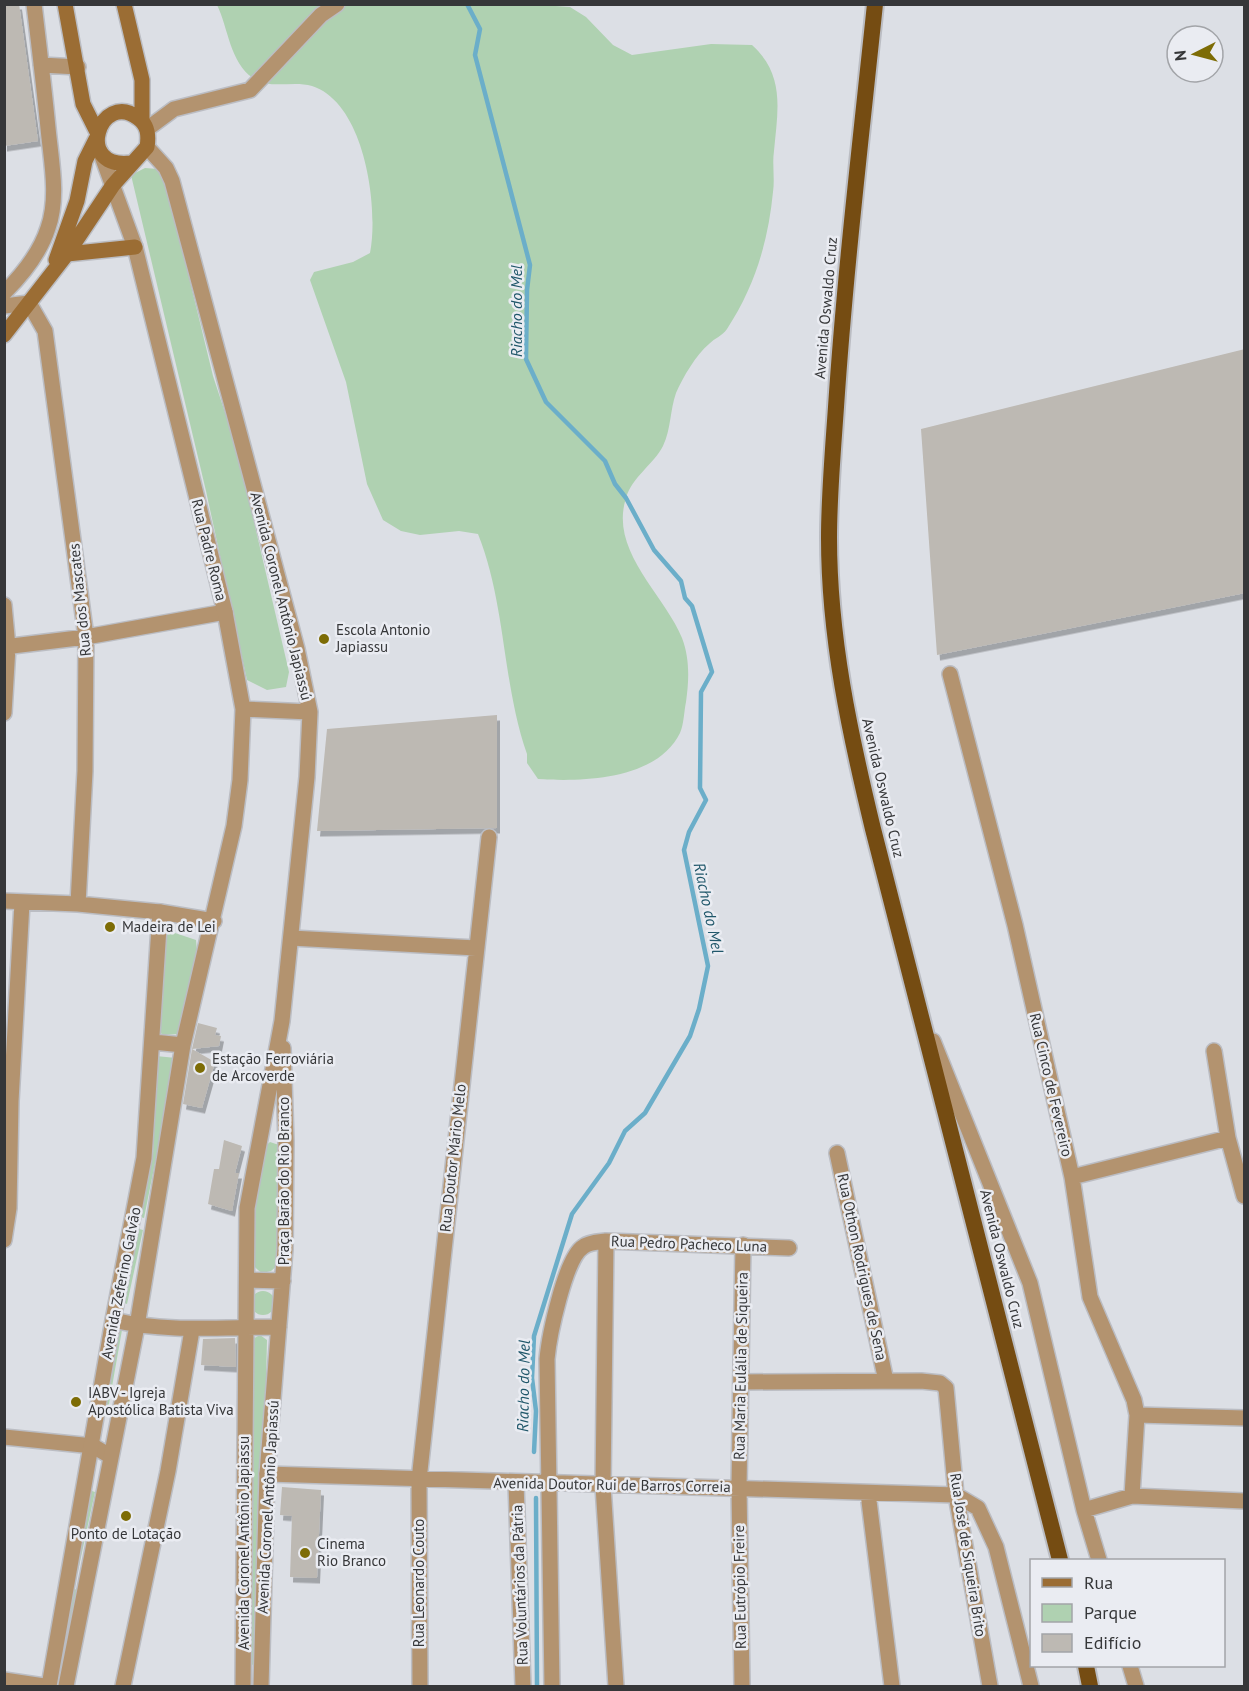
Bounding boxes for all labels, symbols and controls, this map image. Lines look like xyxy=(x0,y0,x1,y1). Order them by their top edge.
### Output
north arrow xyxy=(1165,24,1225,84)
text: N xyxy=(1170,49,1191,62)
street label: Avenida Oswaldo Cruz xyxy=(810,236,841,380)
water label: Riacho do Mel xyxy=(506,264,526,357)
street label: Avenida Coronel Antônio Japiassú xyxy=(246,490,317,702)
street label: Rua Padre Roma xyxy=(188,497,231,603)
street label: Rua dos Mascates xyxy=(64,543,95,657)
place label: Escola Antonio Japiassu xyxy=(335,620,430,656)
marker: Escola Antonio Japiassu xyxy=(317,632,331,646)
street label: Avenida Oswaldo Cruz xyxy=(858,716,909,859)
water label: Riacho do Mel xyxy=(690,861,729,956)
place label: Madeira de Lei xyxy=(122,917,216,936)
marker: Madeira de Lei xyxy=(103,920,117,934)
street label: Rua Cinco de Fevereiro xyxy=(1026,1011,1077,1159)
place label: Estação Ferroviária de Arcoverde xyxy=(212,1049,334,1085)
marker: Estação Ferroviária de Arcoverde xyxy=(193,1061,207,1075)
street label: Rua Doutor Mário Melo xyxy=(435,1083,470,1233)
street label: Praça Barão do Rio Branco xyxy=(274,1097,293,1265)
street label: Rua Othon Rodrigues de Sena xyxy=(833,1172,892,1362)
street label: Avenida Oswaldo Cruz xyxy=(976,1187,1029,1330)
street label: Avenida Zeferino Galvão xyxy=(96,1205,145,1361)
street label: Rua Pedro Pacheco Luna xyxy=(611,1231,767,1256)
street label: Rua Maria Eulália de Siqueira xyxy=(729,1272,752,1460)
water label: Riacho do Mel xyxy=(512,1339,534,1432)
place label: IABV - Igreja Apostólica Batista Viva xyxy=(88,1383,234,1419)
marker: IABV - Igreja Apostólica Batista Viva xyxy=(69,1395,83,1409)
street label: Avenida Coronel Antônio Japiassú xyxy=(252,1400,283,1614)
street label: Avenida Coronel Antônio Japiassu xyxy=(234,1436,253,1650)
street label: Rua José de Siqueira Brito xyxy=(946,1472,991,1638)
street label: Avenida Doutor Rui de Barros Correia xyxy=(493,1473,731,1496)
street label: Rua Voluntários da Pátria xyxy=(507,1504,532,1666)
marker: Ponto de Lotação xyxy=(119,1509,133,1523)
street label: Rua Leonardo Couto xyxy=(409,1519,428,1647)
place label: Ponto de Lotação xyxy=(71,1524,181,1543)
street label: Rua Eutrópio Freire xyxy=(729,1525,750,1649)
place label: Cinema Rio Branco xyxy=(317,1534,386,1570)
marker: Cinema Rio Branco xyxy=(298,1546,312,1560)
legend xyxy=(1030,1559,1225,1667)
text: Rua xyxy=(1084,1571,1113,1594)
text: Parque xyxy=(1084,1601,1137,1624)
text: Edifício xyxy=(1084,1631,1141,1654)

